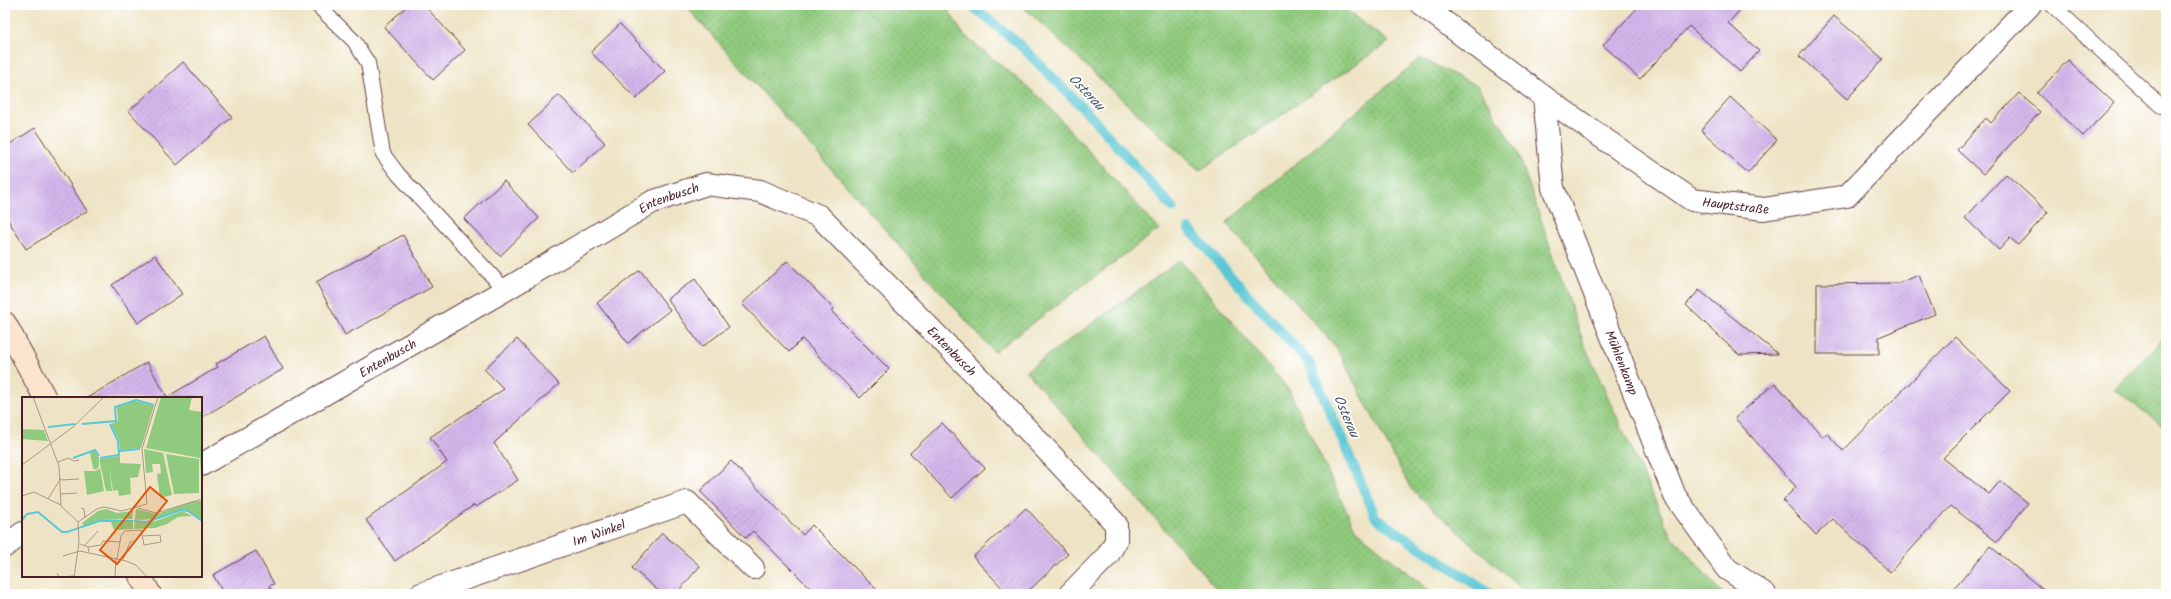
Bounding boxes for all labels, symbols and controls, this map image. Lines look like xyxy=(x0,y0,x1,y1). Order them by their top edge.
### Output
water label: Osterau xyxy=(1063,69,1111,118)
street label: Entenbusch xyxy=(635,178,702,220)
street label: Hauptstraße xyxy=(1701,192,1771,221)
street label: Entenbusch xyxy=(921,322,981,382)
street label: Mühlenkamp xyxy=(1598,327,1643,399)
street label: Entenbusch xyxy=(355,334,421,384)
water label: Osterau xyxy=(1327,392,1366,443)
inset map xyxy=(22,397,202,577)
street label: Im Winkel xyxy=(570,515,629,553)

